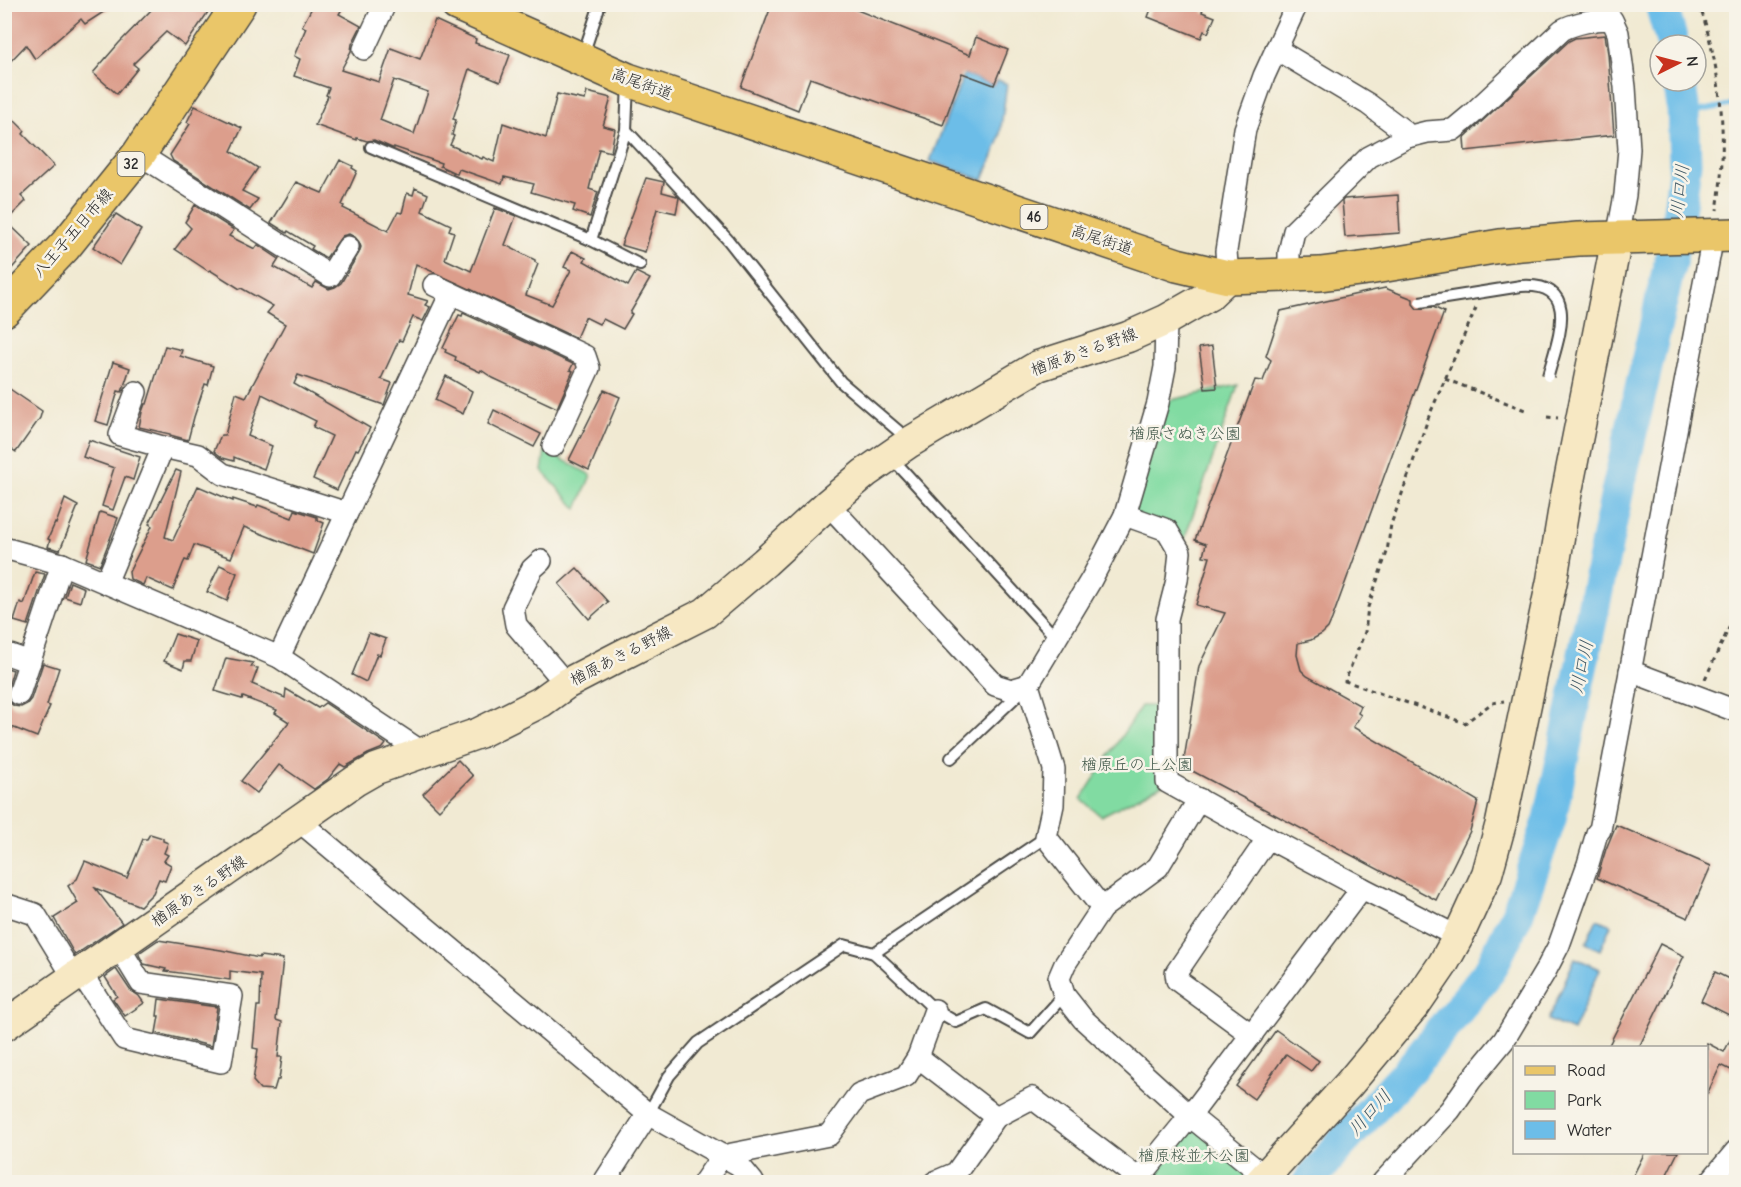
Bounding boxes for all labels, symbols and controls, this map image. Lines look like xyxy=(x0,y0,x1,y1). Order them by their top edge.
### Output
north arrow xyxy=(1648,33,1708,93)
text: N xyxy=(1682,55,1701,68)
street label: 高尾街道 xyxy=(609,65,675,103)
road number: 32 xyxy=(118,152,144,176)
water label: 川口川 xyxy=(1666,163,1694,219)
street label: 八王子五日市線 xyxy=(29,185,117,281)
road number: 46 xyxy=(1020,205,1048,229)
street label: 高尾街道 xyxy=(1069,222,1135,258)
street label: 楢原あきる野線 xyxy=(1028,324,1140,380)
park label: 楢原さぬき公園 xyxy=(1129,425,1241,443)
street label: 楢原あきる野線 xyxy=(567,623,675,689)
water label: 川口川 xyxy=(1566,638,1598,696)
park label: 楢原丘の上公園 xyxy=(1081,756,1193,774)
street label: 楢原あきる野線 xyxy=(148,852,250,930)
legend xyxy=(1513,1046,1708,1154)
text: Road xyxy=(1567,1060,1606,1081)
water label: 川口川 xyxy=(1344,1086,1396,1140)
text: Park xyxy=(1567,1090,1602,1111)
text: Water xyxy=(1567,1120,1612,1141)
park label: 楢原桜並木公園 xyxy=(1138,1147,1250,1165)

